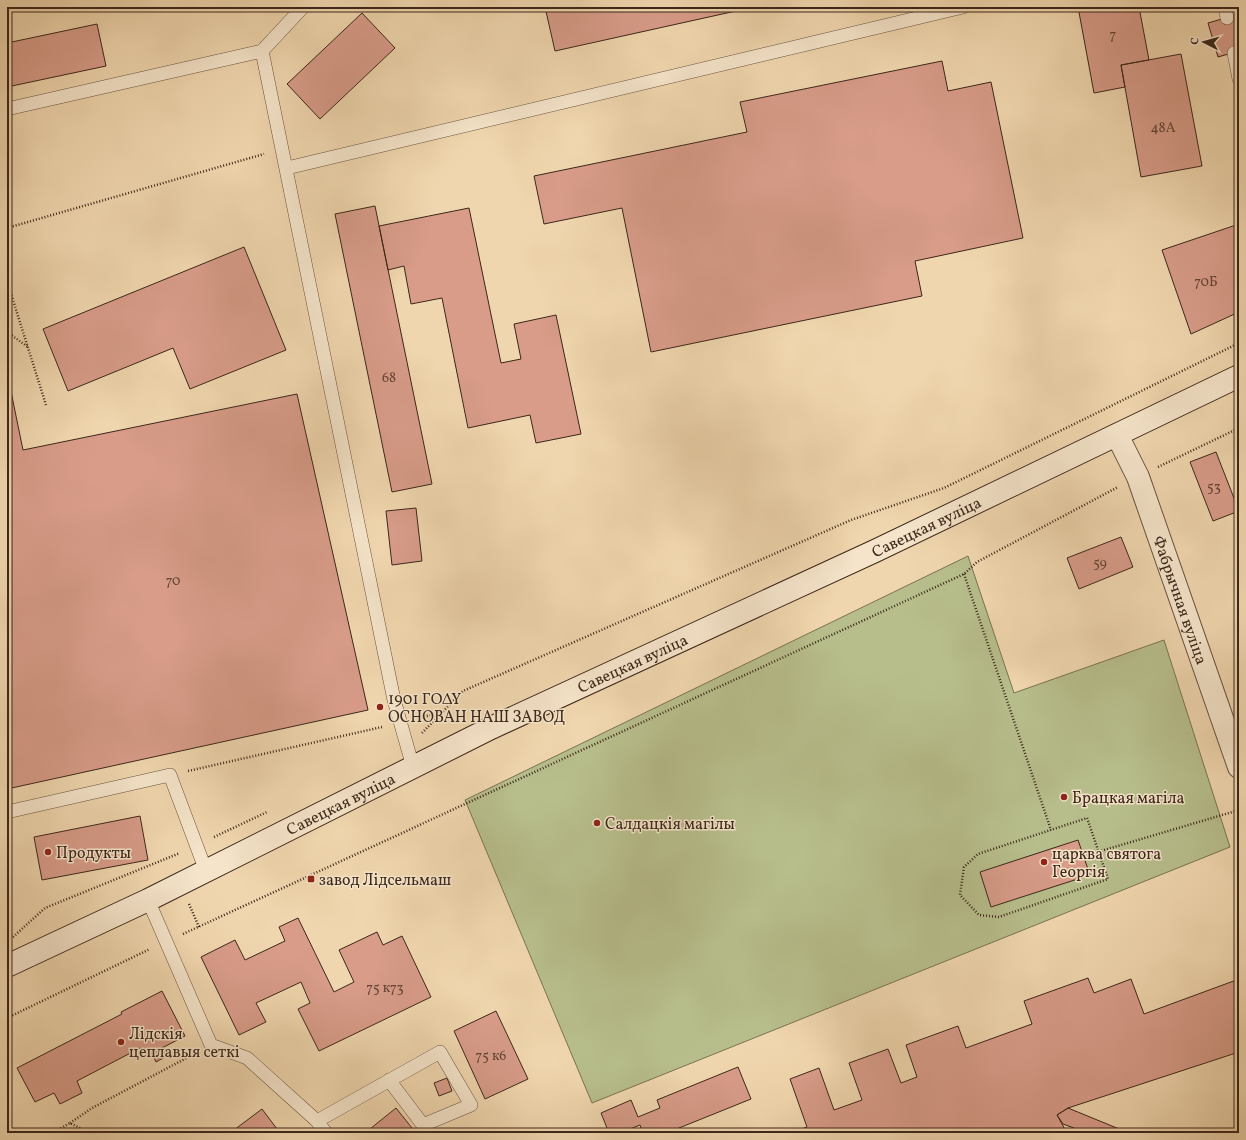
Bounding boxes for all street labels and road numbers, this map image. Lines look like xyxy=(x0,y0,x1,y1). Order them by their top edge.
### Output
street label: Савецкая вуліца xyxy=(869,492,986,564)
street label: Фабрычная вуліца xyxy=(1146,533,1211,668)
street label: Савецкая вуліца xyxy=(574,630,692,700)
street label: Савецкая вуліца xyxy=(283,769,400,842)

